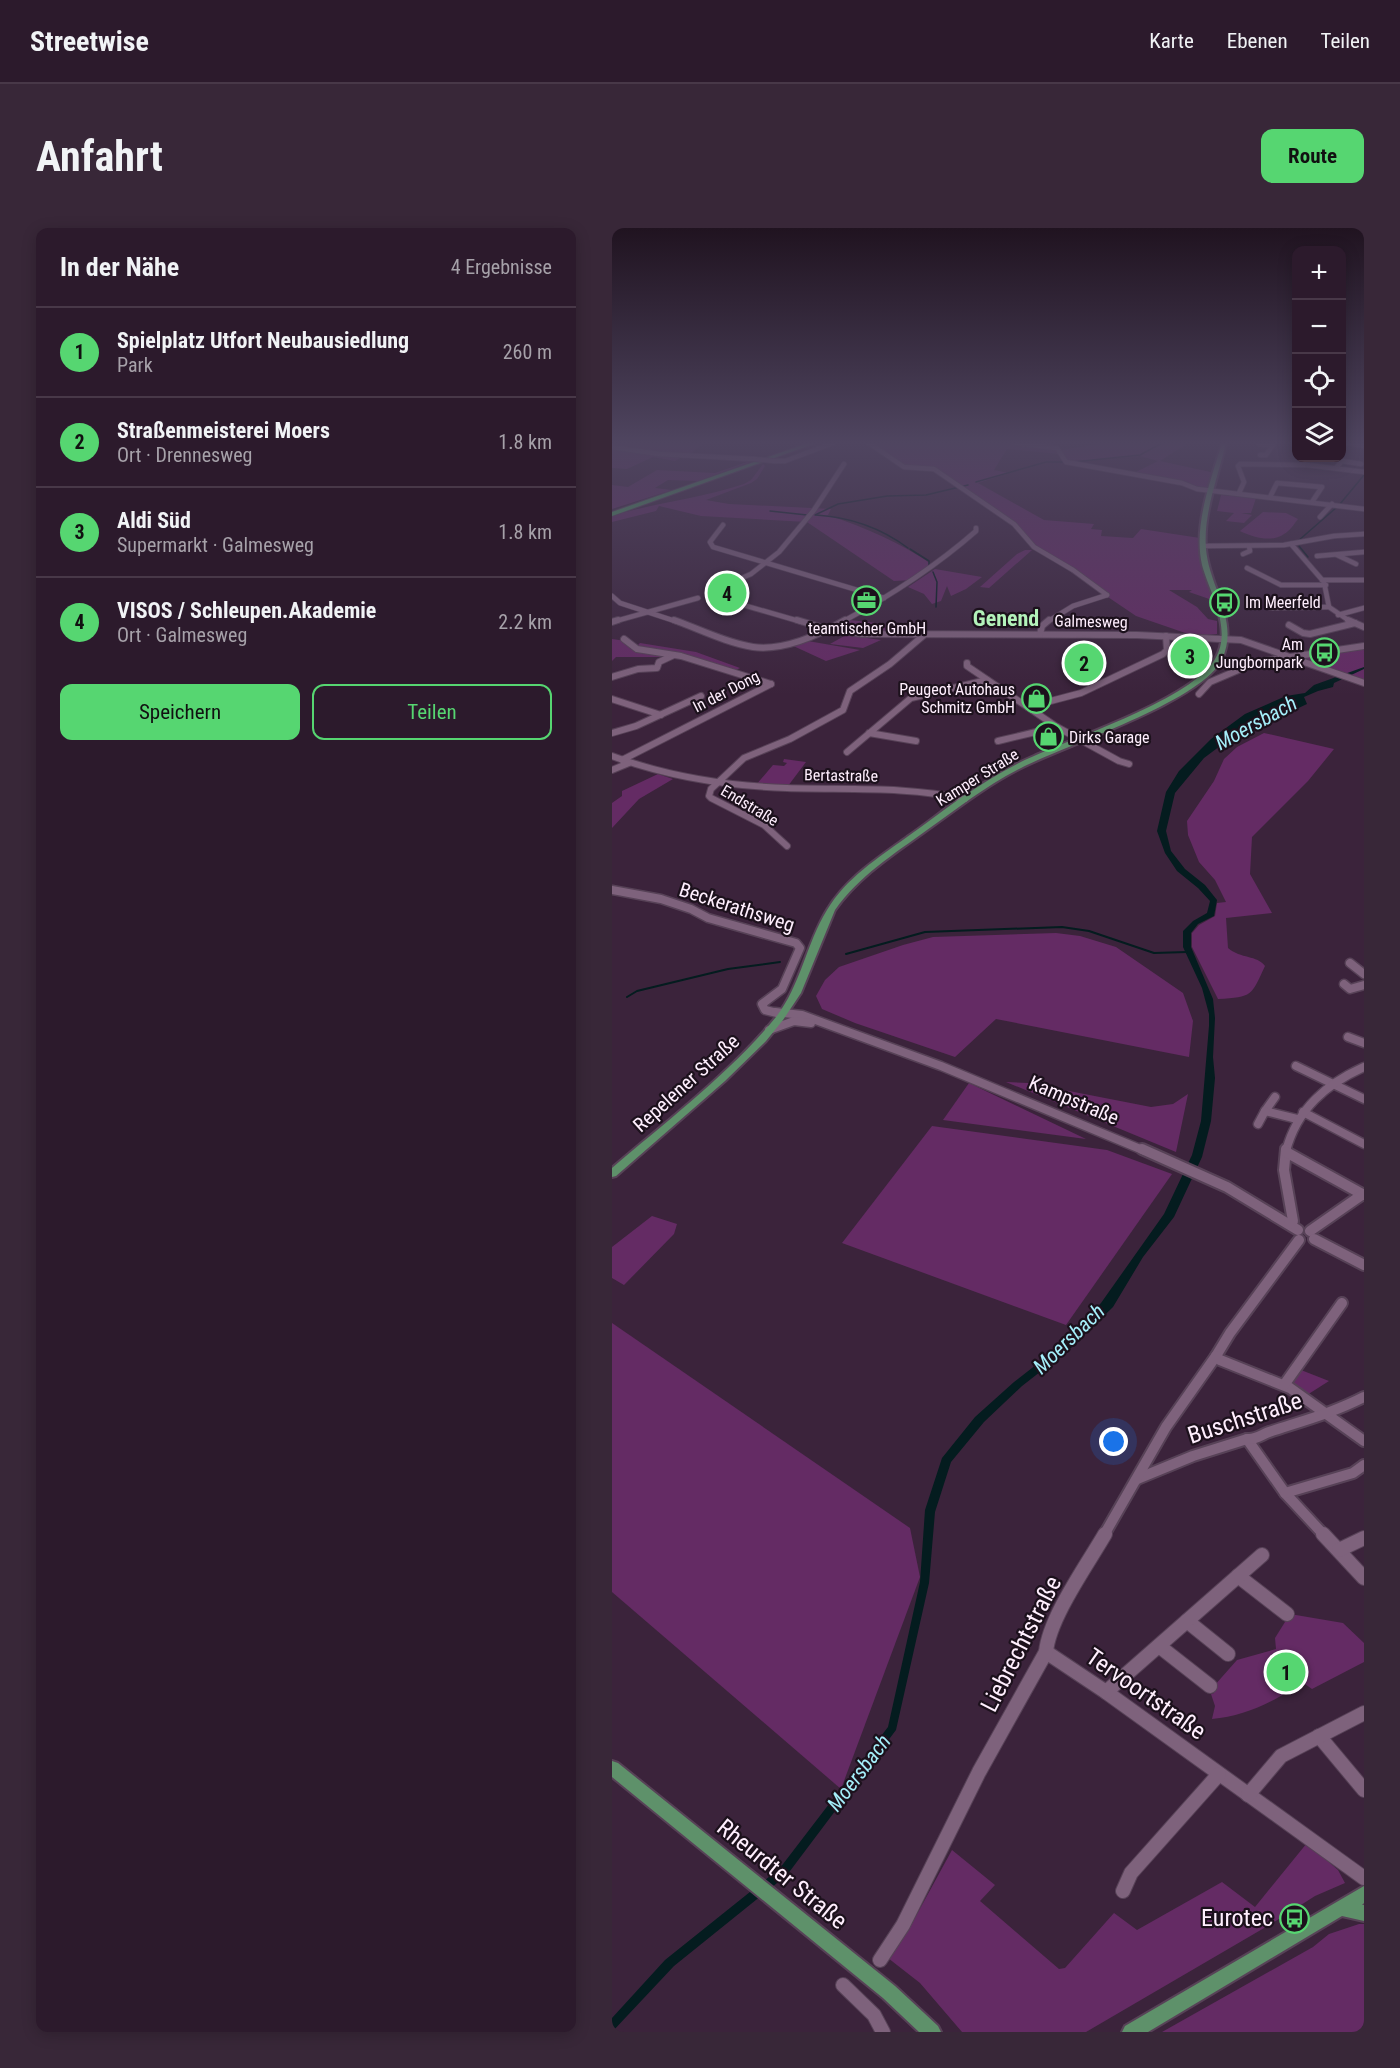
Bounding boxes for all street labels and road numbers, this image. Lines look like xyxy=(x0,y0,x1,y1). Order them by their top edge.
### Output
street label: Galmesweg xyxy=(1054,611,1128,632)
street label: In der Dong xyxy=(690,667,763,716)
street label: Kamper Straße xyxy=(933,745,1022,810)
street label: Bertastraße xyxy=(804,765,878,786)
street label: Endstraße xyxy=(718,781,782,830)
street label: Beckerathsweg xyxy=(676,877,798,937)
street label: Repelener Straße xyxy=(628,1029,744,1137)
street label: Kampstraße xyxy=(1025,1070,1123,1130)
street label: Buschstraße xyxy=(1184,1386,1306,1450)
street label: Liebrechtstraße xyxy=(975,1572,1067,1716)
street label: Tervoortstraße xyxy=(1081,1643,1211,1745)
street label: Rheurdter Straße xyxy=(711,1813,853,1935)

